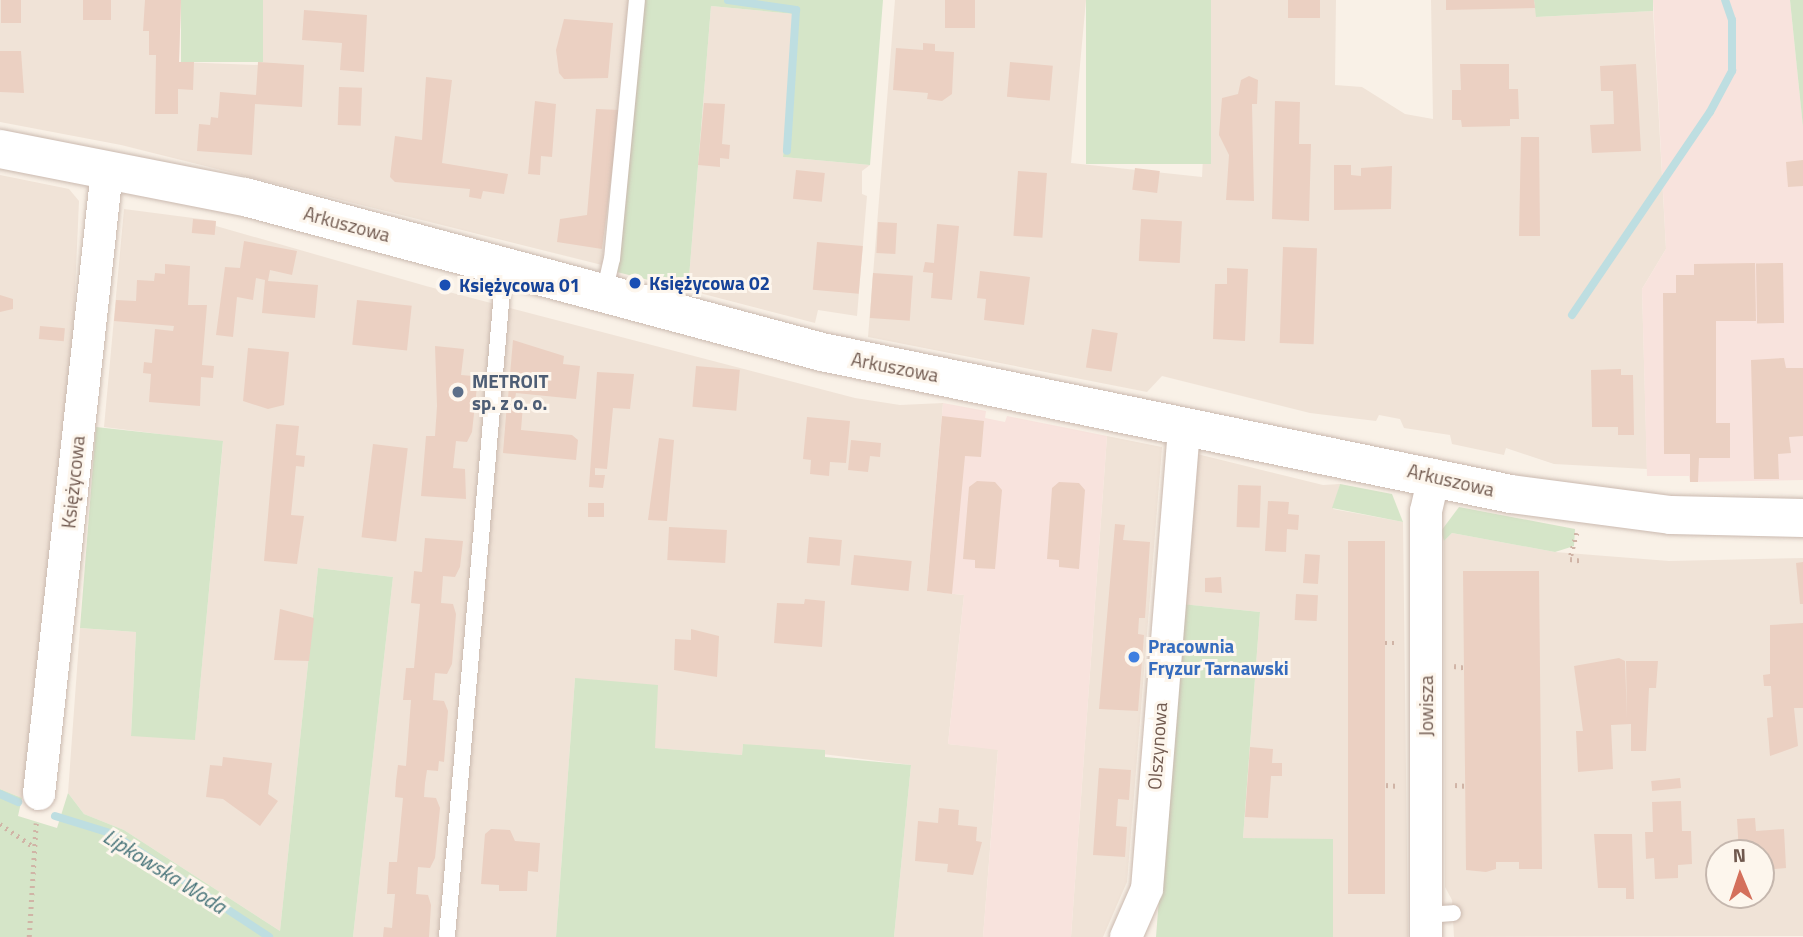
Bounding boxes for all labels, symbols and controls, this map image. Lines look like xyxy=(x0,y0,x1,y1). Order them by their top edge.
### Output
street label: Arkuszowa xyxy=(301,202,393,246)
place label: Księżycowa 02 xyxy=(649,272,770,294)
place label: Księżycowa 01 xyxy=(459,274,580,296)
marker: Księżycowa 02 xyxy=(627,275,643,291)
marker: Księżycowa 01 xyxy=(437,277,453,293)
street label: Arkuszowa xyxy=(849,347,941,387)
place label: METROIT sp. z o. o. xyxy=(472,370,548,414)
marker: METROIT sp. z o. o. xyxy=(450,384,466,400)
street label: Księżycowa xyxy=(57,435,89,529)
street label: Arkuszowa xyxy=(1405,459,1497,501)
place label: Pracownia Fryzur Tarnawski xyxy=(1148,635,1289,679)
marker: Pracownia Fryzur Tarnawski xyxy=(1126,649,1142,665)
street label: Jowisza xyxy=(1415,676,1437,736)
street label: Olszynowa xyxy=(1143,701,1171,791)
water label: Lipkowska Woda xyxy=(99,823,231,919)
north arrow xyxy=(1705,839,1775,909)
text: N xyxy=(1732,840,1746,869)

